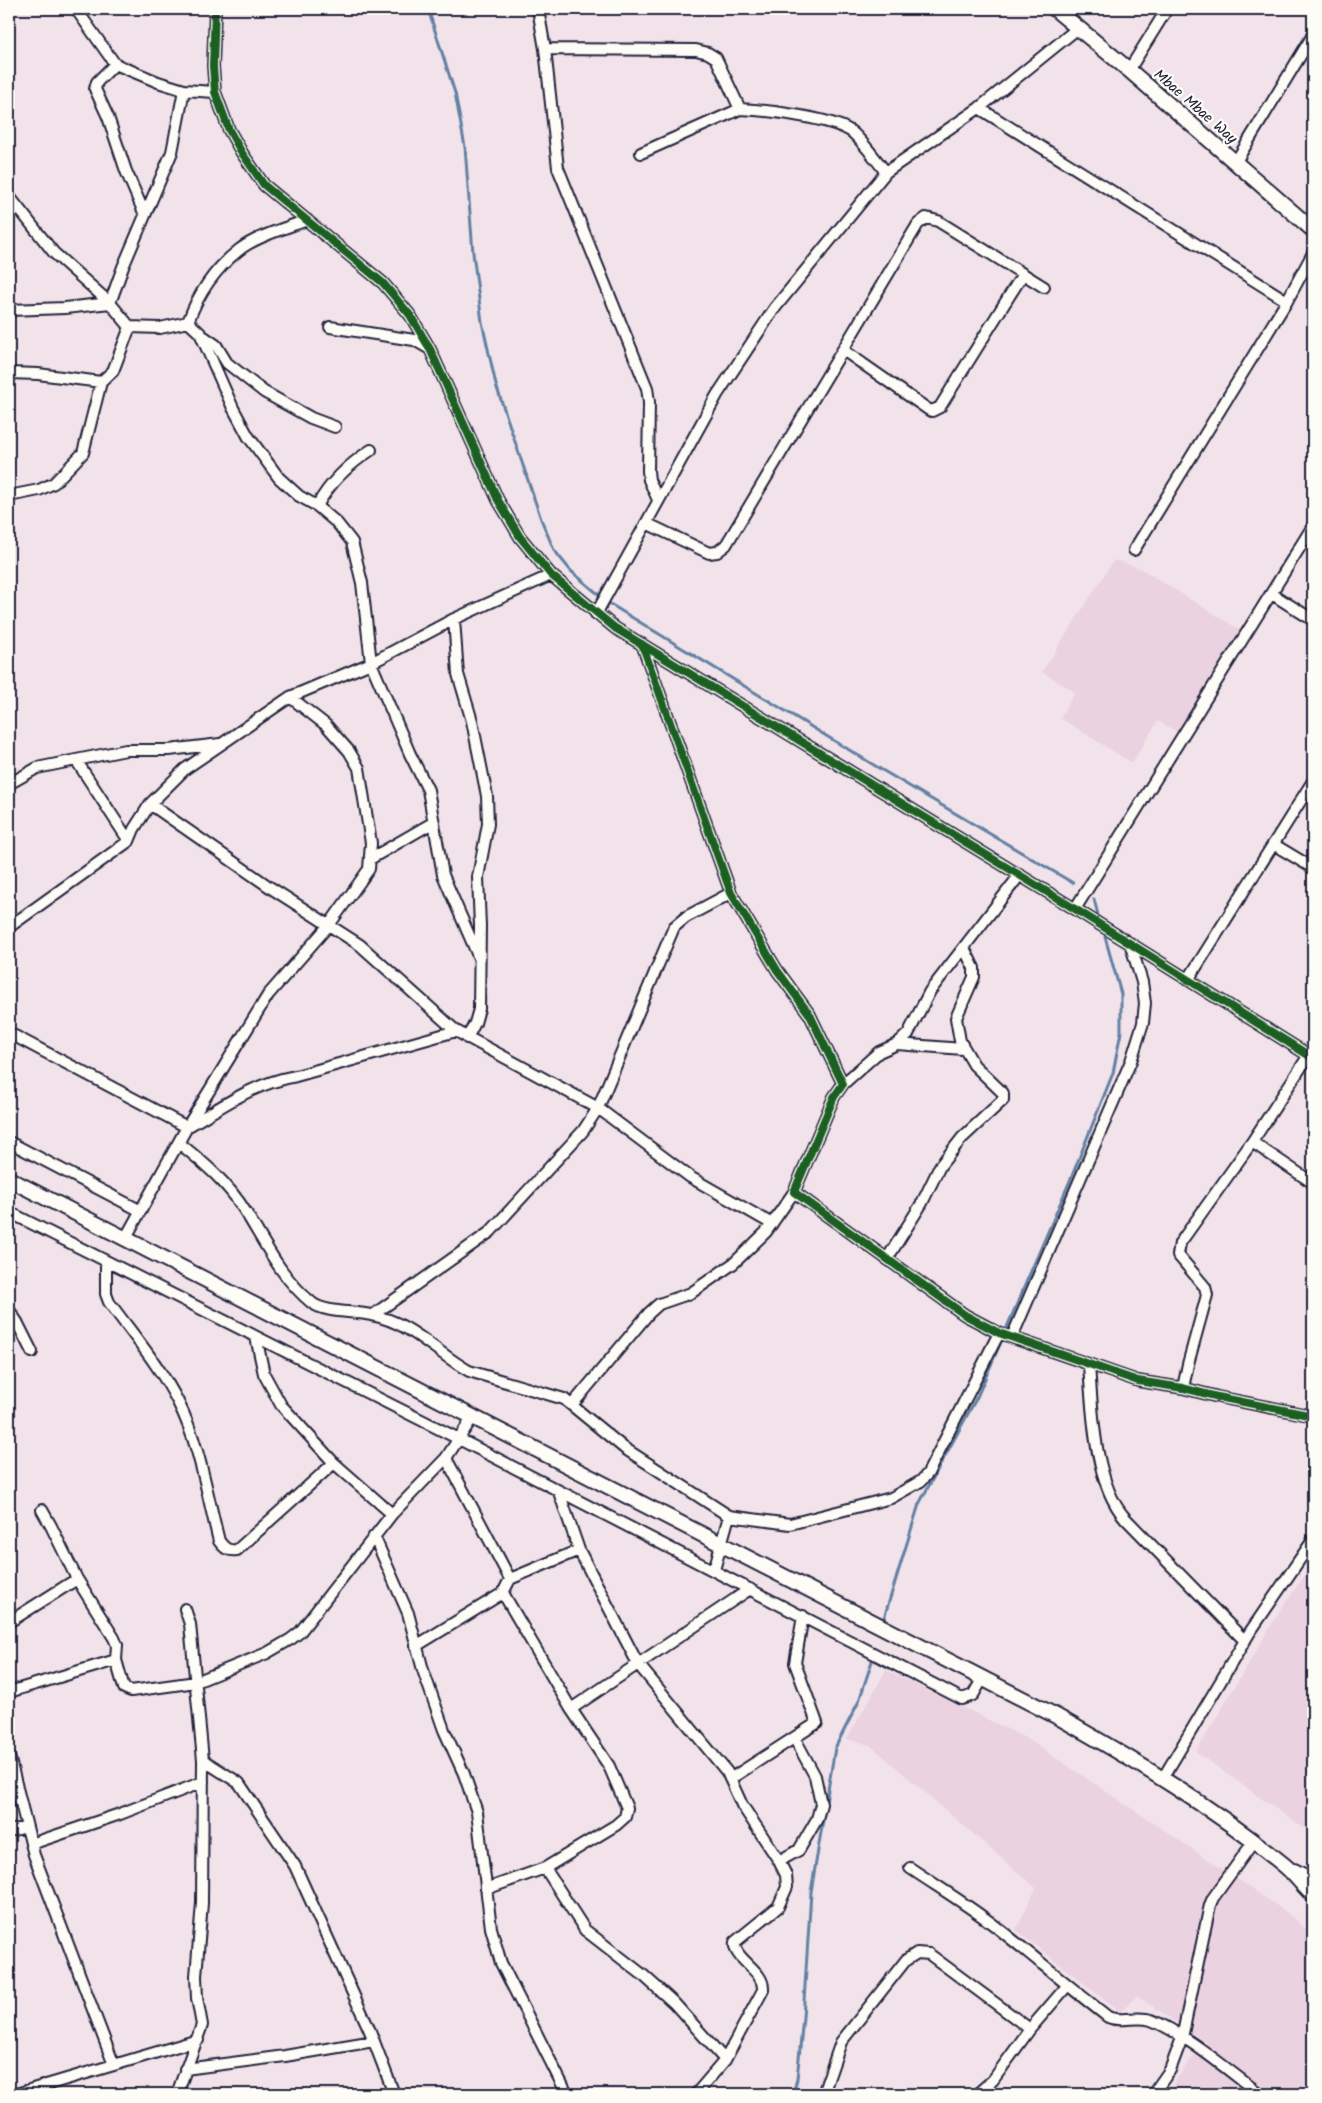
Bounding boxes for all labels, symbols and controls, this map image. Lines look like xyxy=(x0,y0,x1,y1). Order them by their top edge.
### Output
street label: Mbae Mbae Way xyxy=(1148,64,1243,151)

